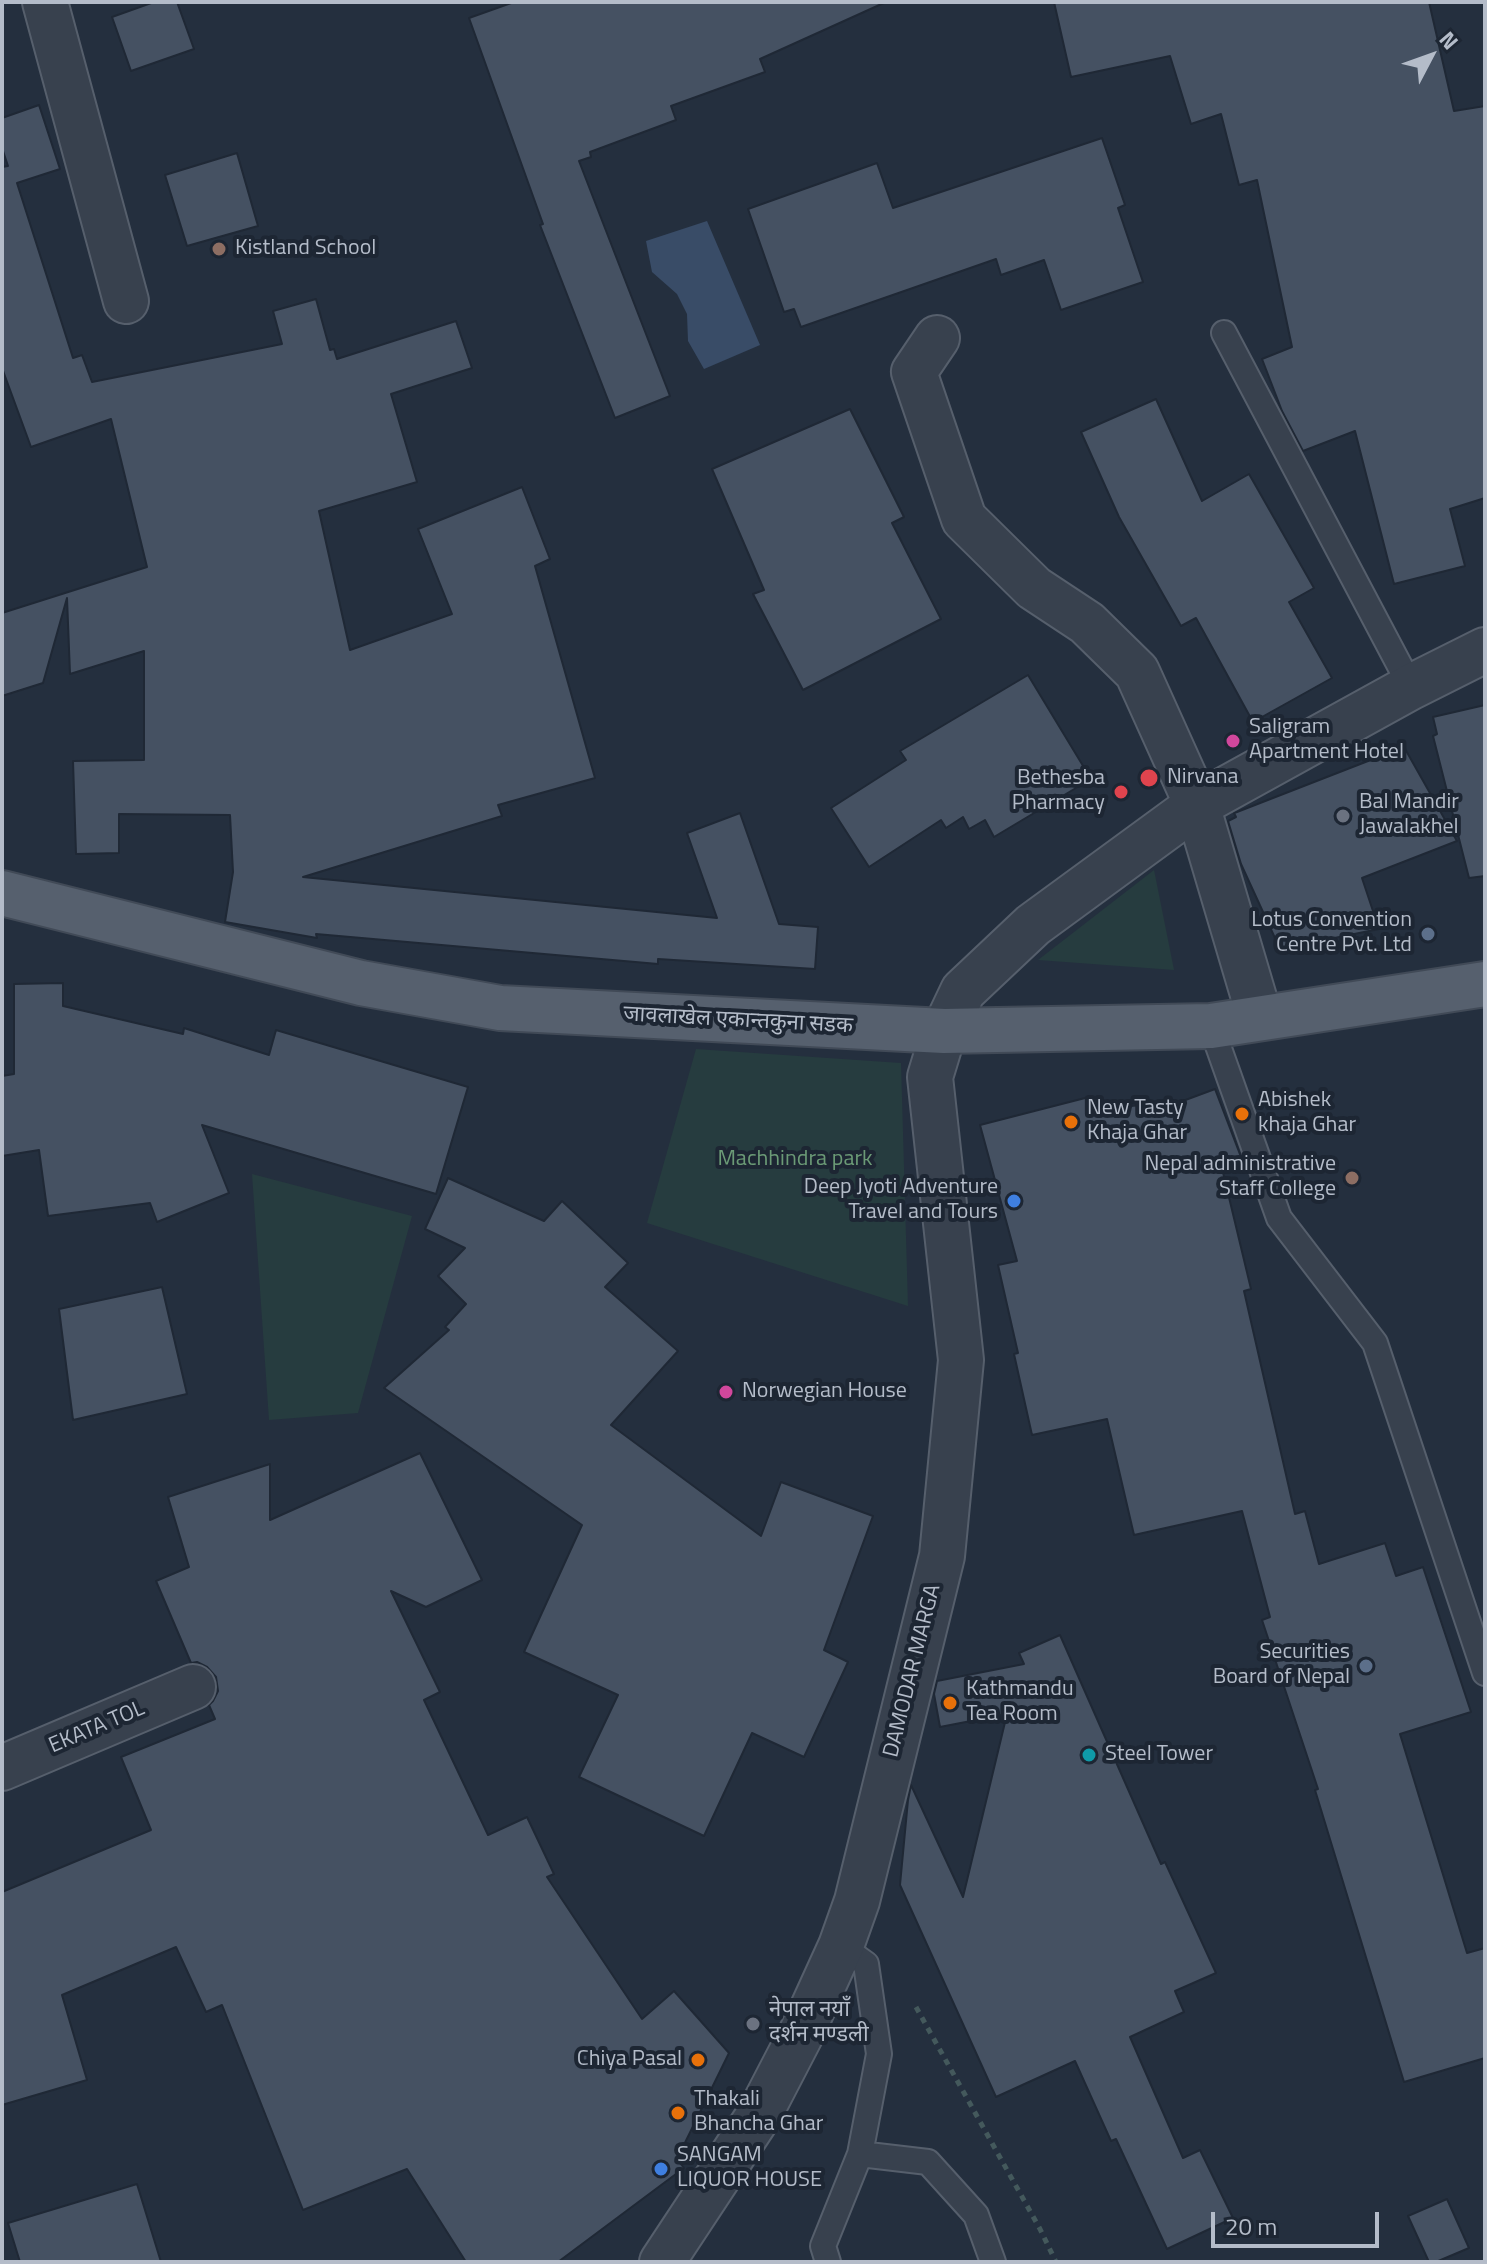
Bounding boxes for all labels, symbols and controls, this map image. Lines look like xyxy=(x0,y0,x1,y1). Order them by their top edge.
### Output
north arrow xyxy=(1391,16,1471,96)
text: N xyxy=(1431,23,1467,57)
place label: Kistland School xyxy=(235,236,376,262)
marker: Kistland School xyxy=(210,240,228,258)
place label: Saligram Apartment Hotel xyxy=(1249,715,1404,766)
marker: Saligram Apartment Hotel xyxy=(1224,732,1242,750)
place label: Nirvana xyxy=(1167,765,1239,791)
place label: Bethesba Pharmacy xyxy=(1012,766,1105,818)
marker: Nirvana xyxy=(1138,767,1160,789)
marker: Bethesba Pharmacy xyxy=(1112,783,1130,801)
place label: Bal Mandir Jawalakhel xyxy=(1359,790,1459,842)
marker: Bal Mandir Jawalakhel xyxy=(1334,807,1352,825)
place label: Lotus Convention Centre Pvt. Ltd xyxy=(1251,908,1412,960)
marker: Lotus Convention Centre Pvt. Ltd xyxy=(1419,925,1437,943)
street label: जावलाखेल एकान्तकुना सडक xyxy=(623,1002,853,1040)
place label: Abishek khaja Ghar xyxy=(1258,1088,1356,1140)
place label: New Tasty Khaja Ghar xyxy=(1087,1096,1187,1148)
marker: Abishek khaja Ghar xyxy=(1233,1105,1251,1123)
marker: New Tasty Khaja Ghar xyxy=(1062,1113,1080,1131)
park label: Machhindra park xyxy=(717,1147,873,1173)
place label: Nepal administrative Staff College xyxy=(1144,1152,1336,1204)
marker: Nepal administrative Staff College xyxy=(1343,1169,1361,1187)
place label: Deep Jyoti Adventure Travel and Tours xyxy=(804,1175,998,1226)
marker: Deep Jyoti Adventure Travel and Tours xyxy=(1005,1192,1023,1210)
place label: Norwegian House xyxy=(742,1379,907,1405)
marker: Norwegian House xyxy=(717,1383,735,1401)
street label: DAMODAR MARGA xyxy=(879,1582,947,1760)
place label: Securities Board of Nepal xyxy=(1213,1640,1350,1692)
marker: Securities Board of Nepal xyxy=(1357,1657,1375,1675)
place label: Kathmandu Tea Room xyxy=(966,1677,1074,1728)
marker: Kathmandu Tea Room xyxy=(941,1694,959,1712)
street label: EKATA TOL xyxy=(45,1696,149,1760)
place label: Steel Tower xyxy=(1105,1742,1213,1768)
marker: Steel Tower xyxy=(1080,1746,1098,1764)
place label: नेपाल नयाँ दर्शन मण्डली xyxy=(769,1998,869,2050)
marker: नेपाल नयाँ दर्शन मण्डली xyxy=(744,2015,762,2033)
place label: Chiya Pasal xyxy=(577,2047,682,2073)
marker: Chiya Pasal xyxy=(689,2051,707,2069)
place label: Thakali Bhancha Ghar xyxy=(694,2087,823,2138)
marker: Thakali Bhancha Ghar xyxy=(669,2104,687,2122)
place label: SANGAM LIQUOR HOUSE xyxy=(677,2143,822,2194)
marker: SANGAM LIQUOR HOUSE xyxy=(652,2160,670,2178)
scale bar xyxy=(1215,2196,1383,2246)
text: 20 m xyxy=(1225,2208,1277,2244)

